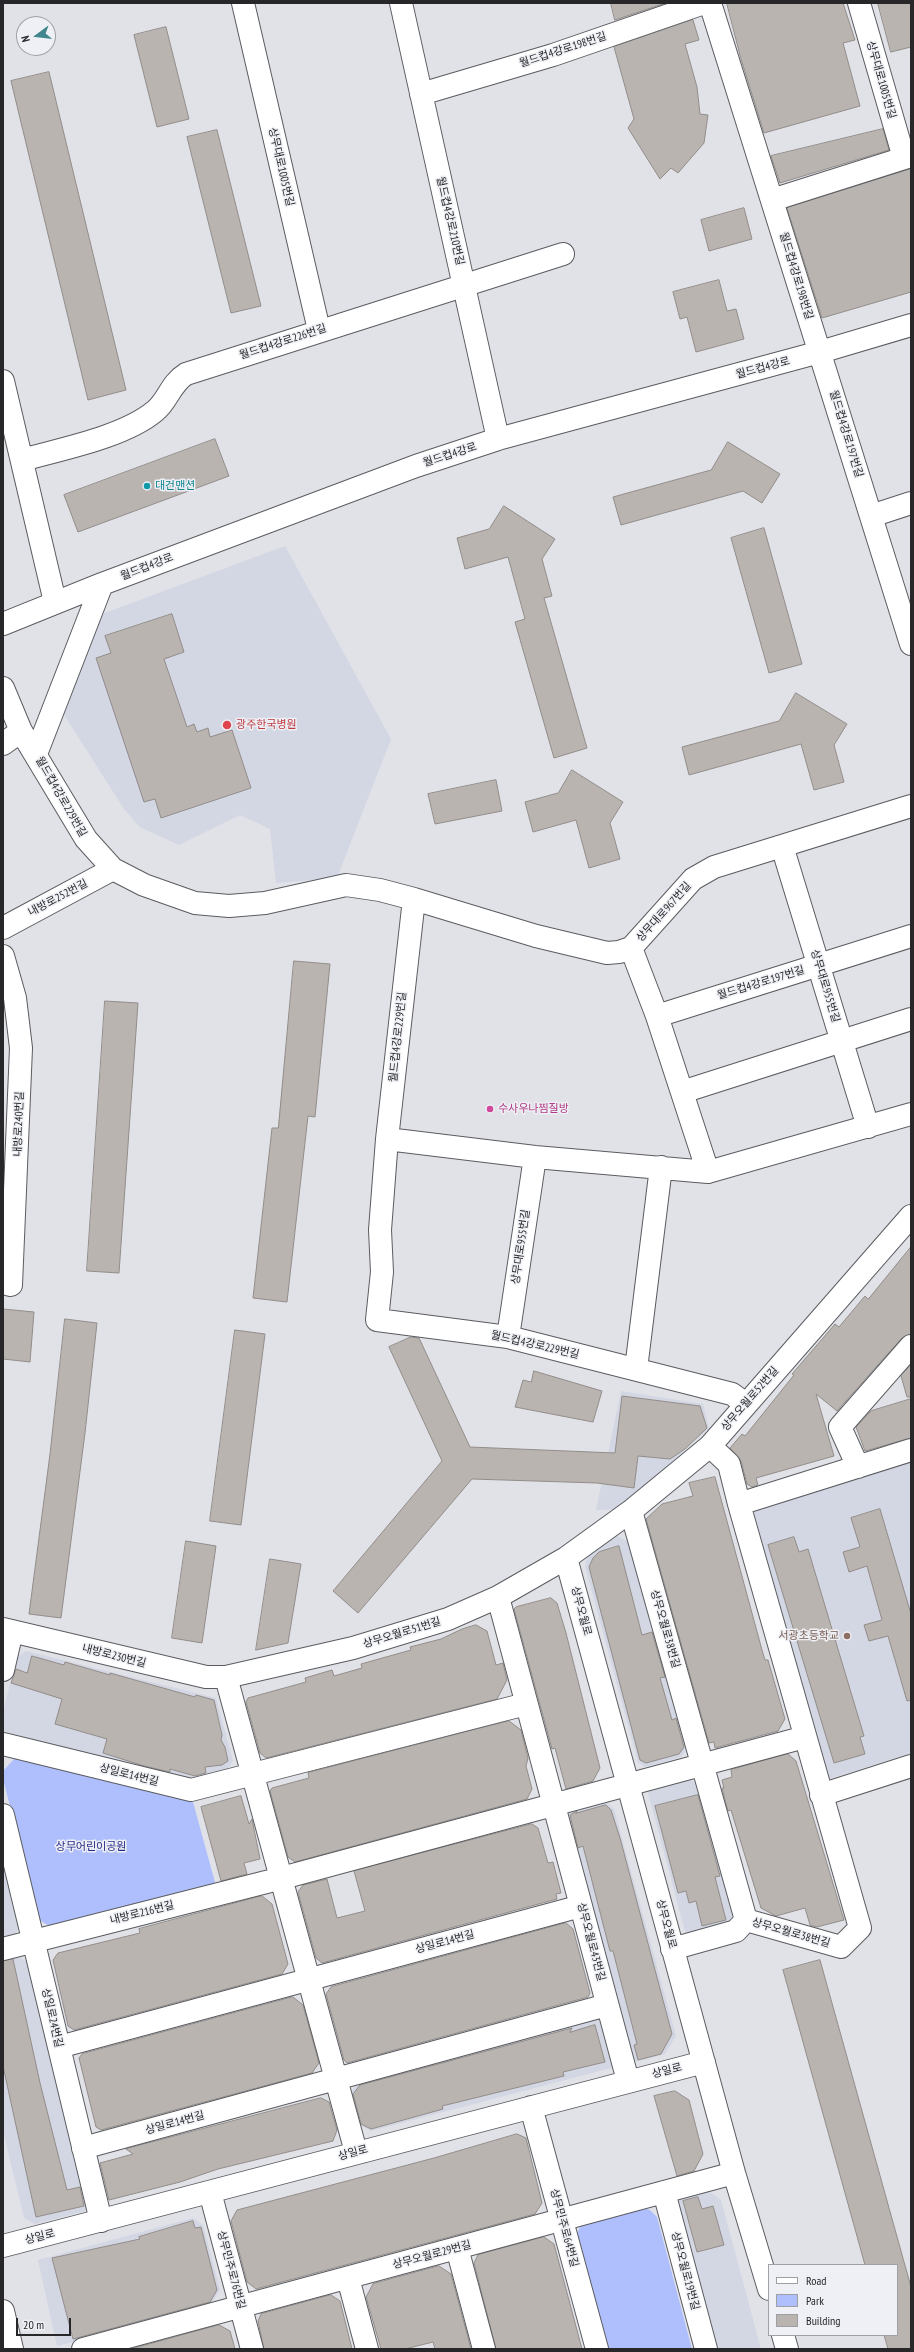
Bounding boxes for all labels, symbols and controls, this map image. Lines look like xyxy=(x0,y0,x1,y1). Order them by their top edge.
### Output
north arrow xyxy=(16,16,56,56)
street label: 월드컵4강로198번길 xyxy=(518,30,608,70)
text: N xyxy=(18,34,33,44)
street label: 상무대로1005번길 xyxy=(864,39,898,121)
street label: 상무대로1005번길 xyxy=(266,126,296,208)
street label: 월드컵4강로210번길 xyxy=(433,175,467,267)
street label: 월드컵4강로198번길 xyxy=(776,231,816,321)
street label: 월드컵4강로226번길 xyxy=(238,322,328,362)
street label: 월드컵4강로 xyxy=(734,354,792,382)
street label: 월드컵4강로197번길 xyxy=(826,389,866,479)
street label: 월드컵4강로 xyxy=(422,440,478,470)
place label: 대건맨션 xyxy=(155,479,195,493)
marker: 대건맨션 xyxy=(142,481,152,491)
street label: 월드컵4강로 xyxy=(119,551,175,583)
place label: 광주한국병원 xyxy=(236,718,297,732)
marker: 광주한국병원 xyxy=(221,719,233,731)
street label: 월드컵4강로229번길 xyxy=(33,754,89,840)
street label: 내방로252번길 xyxy=(26,877,90,919)
street label: 상무대로967번길 xyxy=(634,880,694,944)
street label: 상무대로955번길 xyxy=(808,948,842,1024)
street label: 월드컵4강로197번길 xyxy=(716,963,806,1003)
street label: 월드컵4강로229번길 xyxy=(387,991,409,1083)
street label: 내방로240번길 xyxy=(11,1091,27,1157)
place label: 수사우나찜질방 xyxy=(498,1102,569,1116)
marker: 수사우나찜질방 xyxy=(485,1104,495,1114)
street label: 상무대로955번길 xyxy=(509,1209,533,1285)
street label: 월드컵4강로229번길 xyxy=(489,1328,581,1362)
street label: 상무오월로52번길 xyxy=(719,1364,781,1434)
street label: 상무오월로 xyxy=(568,1585,594,1637)
street label: 상무오월로38번길 xyxy=(648,1588,682,1670)
street label: 상무오월로51번길 xyxy=(361,1615,443,1651)
place label: 서광초등학교 xyxy=(778,1629,839,1643)
marker: 서광초등학교 xyxy=(842,1631,852,1641)
street label: 내방로230번길 xyxy=(81,1642,147,1670)
street label: 상일로14번길 xyxy=(98,1761,160,1789)
park label: 상무어린이공원 xyxy=(56,1840,126,1854)
street label: 상무오월로 xyxy=(653,1898,679,1950)
street label: 내방로216번길 xyxy=(109,1899,175,1927)
street label: 상무오월로43번길 xyxy=(574,1901,608,1983)
street label: 상무오월로38번길 xyxy=(750,1916,832,1950)
street label: 상일로14번길 xyxy=(414,1928,476,1956)
street label: 상일로24번길 xyxy=(39,1987,65,2049)
street label: 상일로 xyxy=(651,2061,683,2081)
street label: 상일로14번길 xyxy=(144,2109,206,2137)
street label: 상일로 xyxy=(337,2143,369,2163)
street label: 상무민주로64번길 xyxy=(547,2187,581,2269)
street label: 상일로 xyxy=(24,2227,56,2247)
street label: 상무민주로76번길 xyxy=(214,2229,248,2311)
street label: 상무오월로19번길 xyxy=(668,2230,702,2312)
street label: 상무오월로29번길 xyxy=(391,2238,473,2272)
legend xyxy=(768,2264,898,2336)
text: Road xyxy=(806,2273,826,2288)
text: Park xyxy=(806,2293,824,2308)
scale bar xyxy=(18,2310,73,2336)
text: Building xyxy=(806,2313,841,2328)
text: 20 m xyxy=(23,2317,44,2332)

